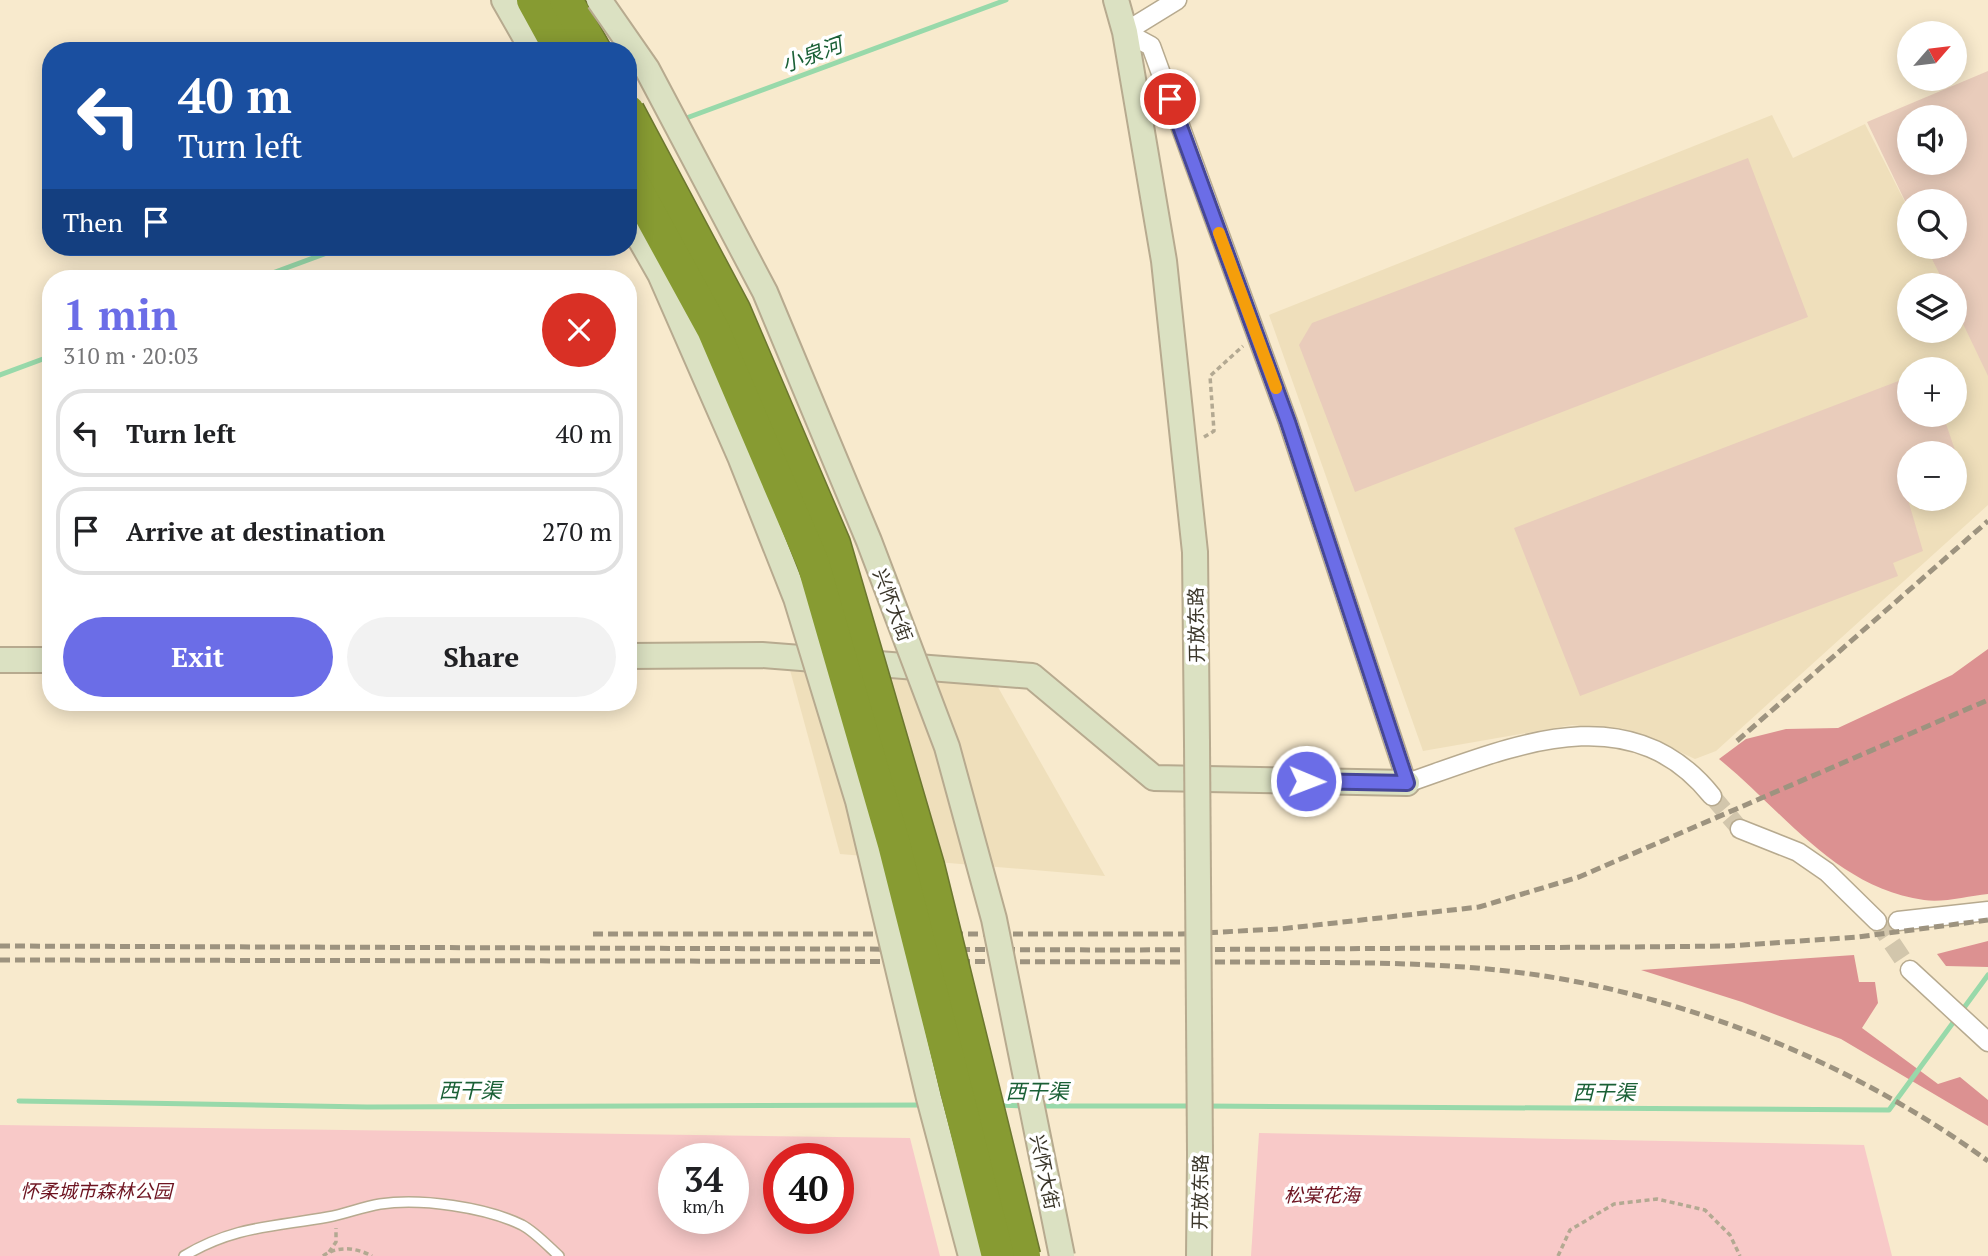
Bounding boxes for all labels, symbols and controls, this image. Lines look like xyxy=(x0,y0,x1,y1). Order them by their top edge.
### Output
north arrow xyxy=(1897,21,1967,91)
map controls xyxy=(1897,21,1967,511)
water label: 小泉河 xyxy=(777,29,850,78)
text: 40 m xyxy=(178,62,292,127)
pin xyxy=(1140,69,1200,129)
icon: left xyxy=(63,70,154,161)
icon: arrive xyxy=(1151,80,1189,118)
button: sound xyxy=(1897,105,1967,175)
text: Turn left xyxy=(178,125,302,167)
button: search xyxy=(1897,189,1967,259)
icon: arrive xyxy=(137,203,175,241)
text: Then xyxy=(63,205,123,239)
button: layers xyxy=(1897,273,1967,343)
text: 1 min xyxy=(63,286,178,342)
button: close xyxy=(542,293,616,367)
text: 310 m · 20:03 xyxy=(63,340,198,371)
button: + xyxy=(1897,357,1967,427)
icon: left xyxy=(67,414,105,452)
text: Turn left xyxy=(126,416,236,450)
text: 40 m xyxy=(556,416,612,450)
button: − xyxy=(1897,441,1967,511)
icon: arrive xyxy=(67,512,105,550)
text: Arrive at destination xyxy=(126,514,385,548)
text: 270 m xyxy=(542,514,612,548)
street label: 兴怀大街 xyxy=(868,565,919,645)
street label: 开放东路 xyxy=(1182,587,1209,663)
button: Exit xyxy=(63,617,333,697)
button: Share xyxy=(347,617,616,697)
position arrow xyxy=(1269,744,1343,818)
water label: 西干渠 xyxy=(439,1076,504,1104)
water label: 西干渠 xyxy=(1006,1077,1071,1105)
water label: 西干渠 xyxy=(1573,1078,1638,1106)
street label: 兴怀大街 xyxy=(1025,1132,1066,1212)
speed limit sign: 40 xyxy=(763,1143,854,1234)
street label: 开放东路 xyxy=(1186,1154,1213,1230)
text: 34 xyxy=(684,1156,723,1202)
park label: 怀柔城市森林公园 xyxy=(20,1178,175,1203)
park label: 松棠花海 xyxy=(1284,1182,1363,1207)
text: km/h xyxy=(683,1194,724,1218)

